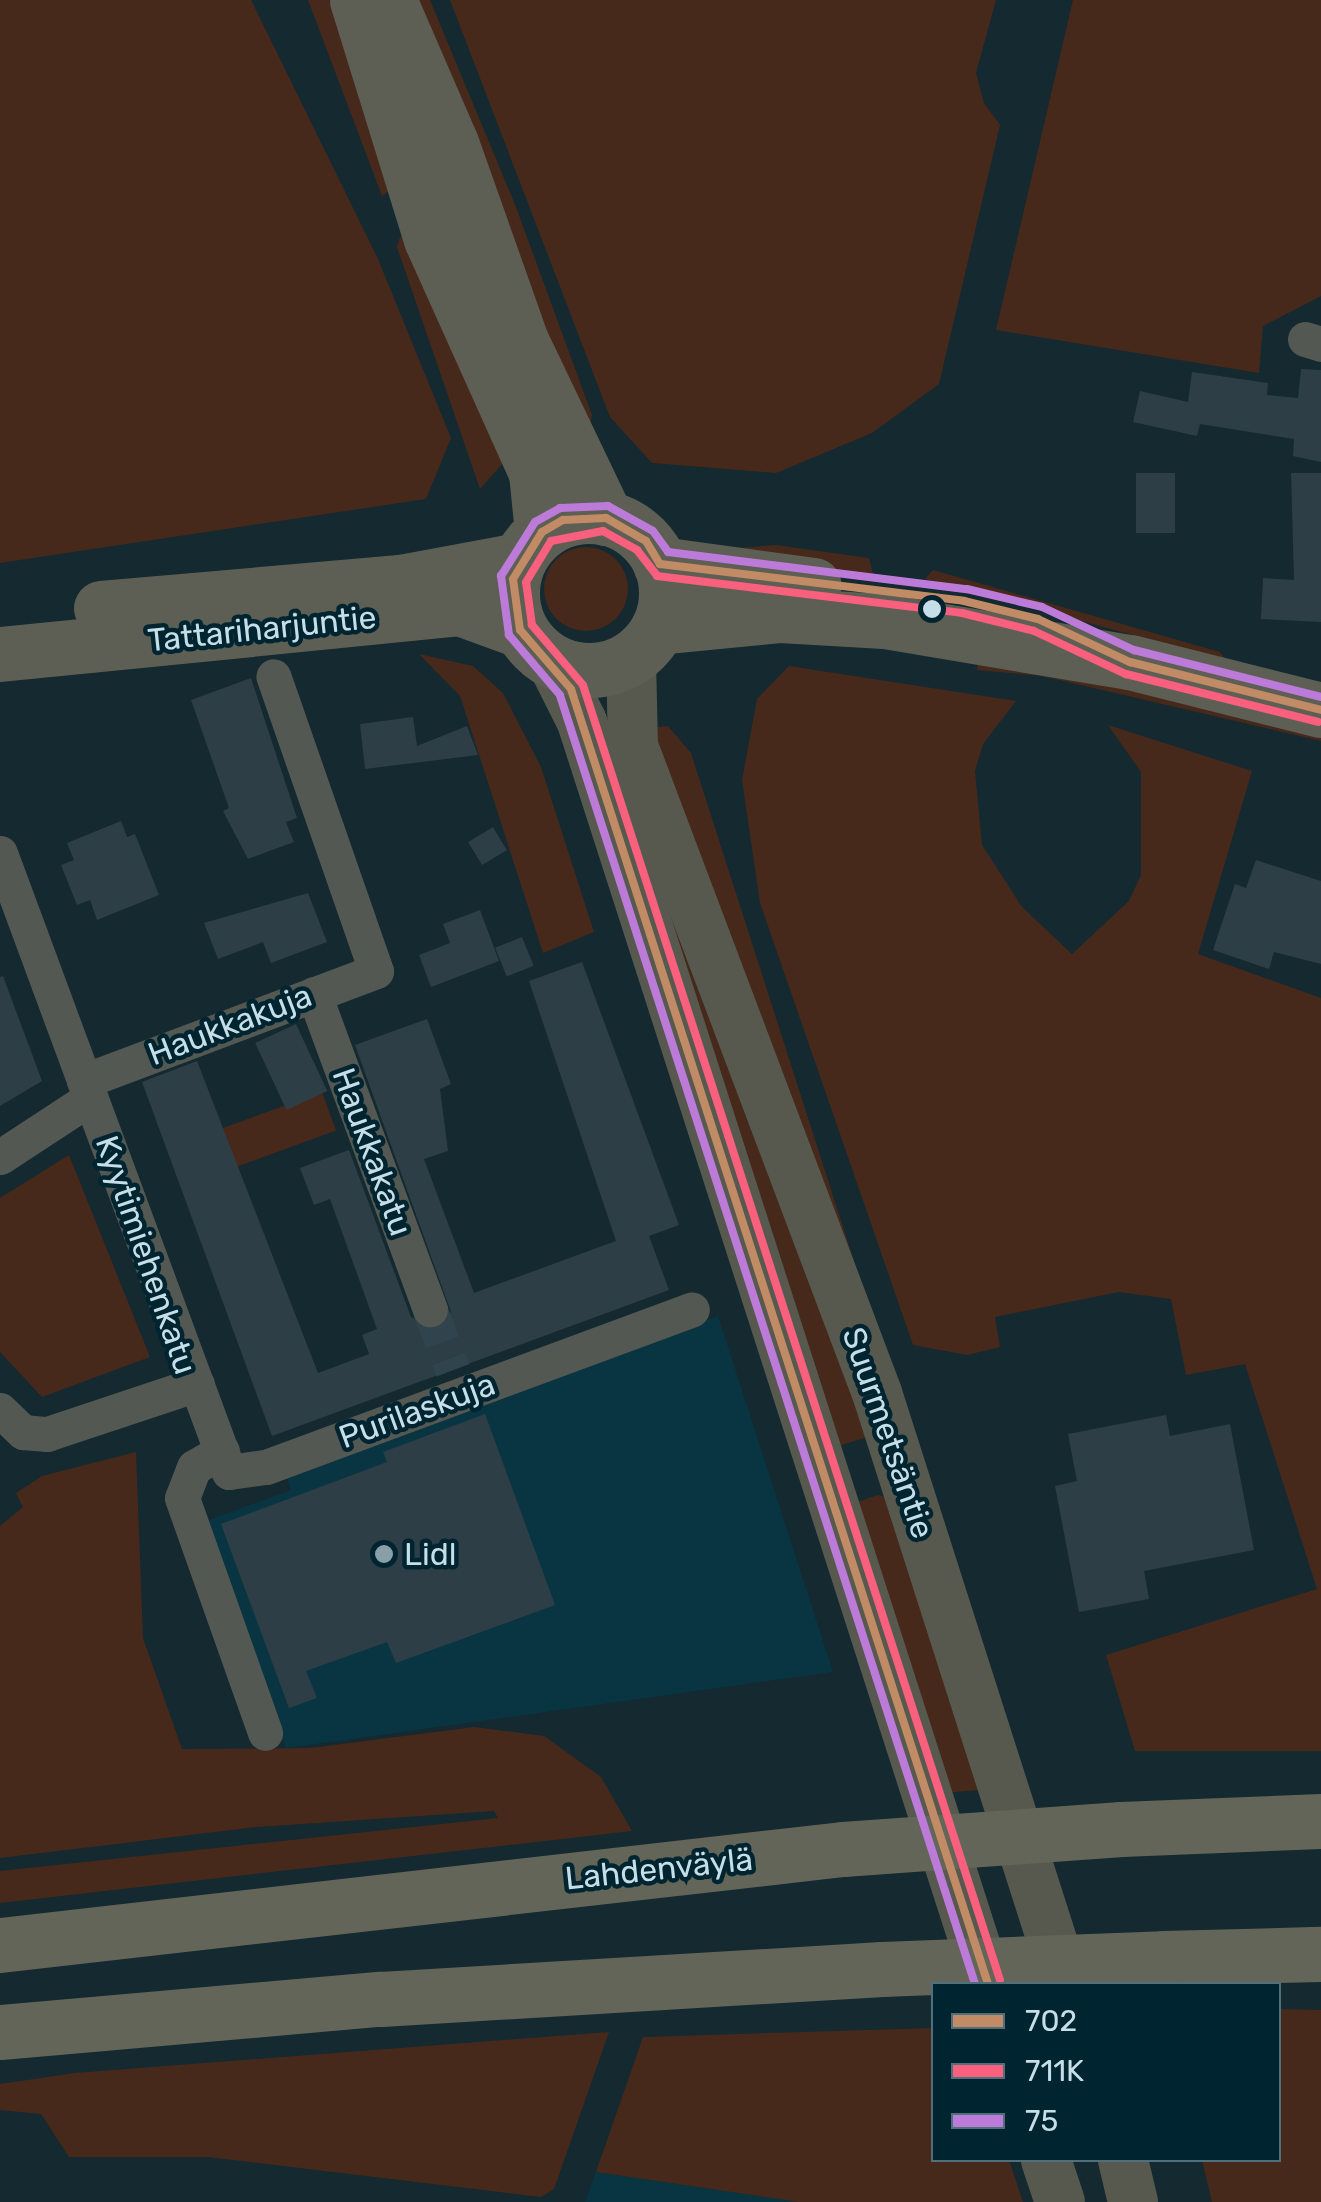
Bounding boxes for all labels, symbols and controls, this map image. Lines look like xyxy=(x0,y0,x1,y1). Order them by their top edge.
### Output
street label: Tattariharjuntie xyxy=(146,598,378,660)
unlabelled marker xyxy=(922,599,942,619)
street label: Haukkakuja xyxy=(143,976,317,1074)
street label: Haukkakatu xyxy=(324,1063,420,1241)
street label: Kyytimiehenkatu xyxy=(87,1131,205,1379)
street label: Suurmetsäntie xyxy=(834,1322,942,1544)
street label: Purilaskuja xyxy=(334,1365,500,1457)
place label: Lidl xyxy=(404,1535,457,1573)
marker: Lidl xyxy=(373,1543,395,1565)
street label: Lahdenväylä xyxy=(563,1840,755,1898)
legend xyxy=(931,1982,1281,2162)
text: 702 xyxy=(1025,2003,1077,2039)
text: 711K xyxy=(1025,2053,1084,2089)
text: 75 xyxy=(1025,2103,1058,2139)

